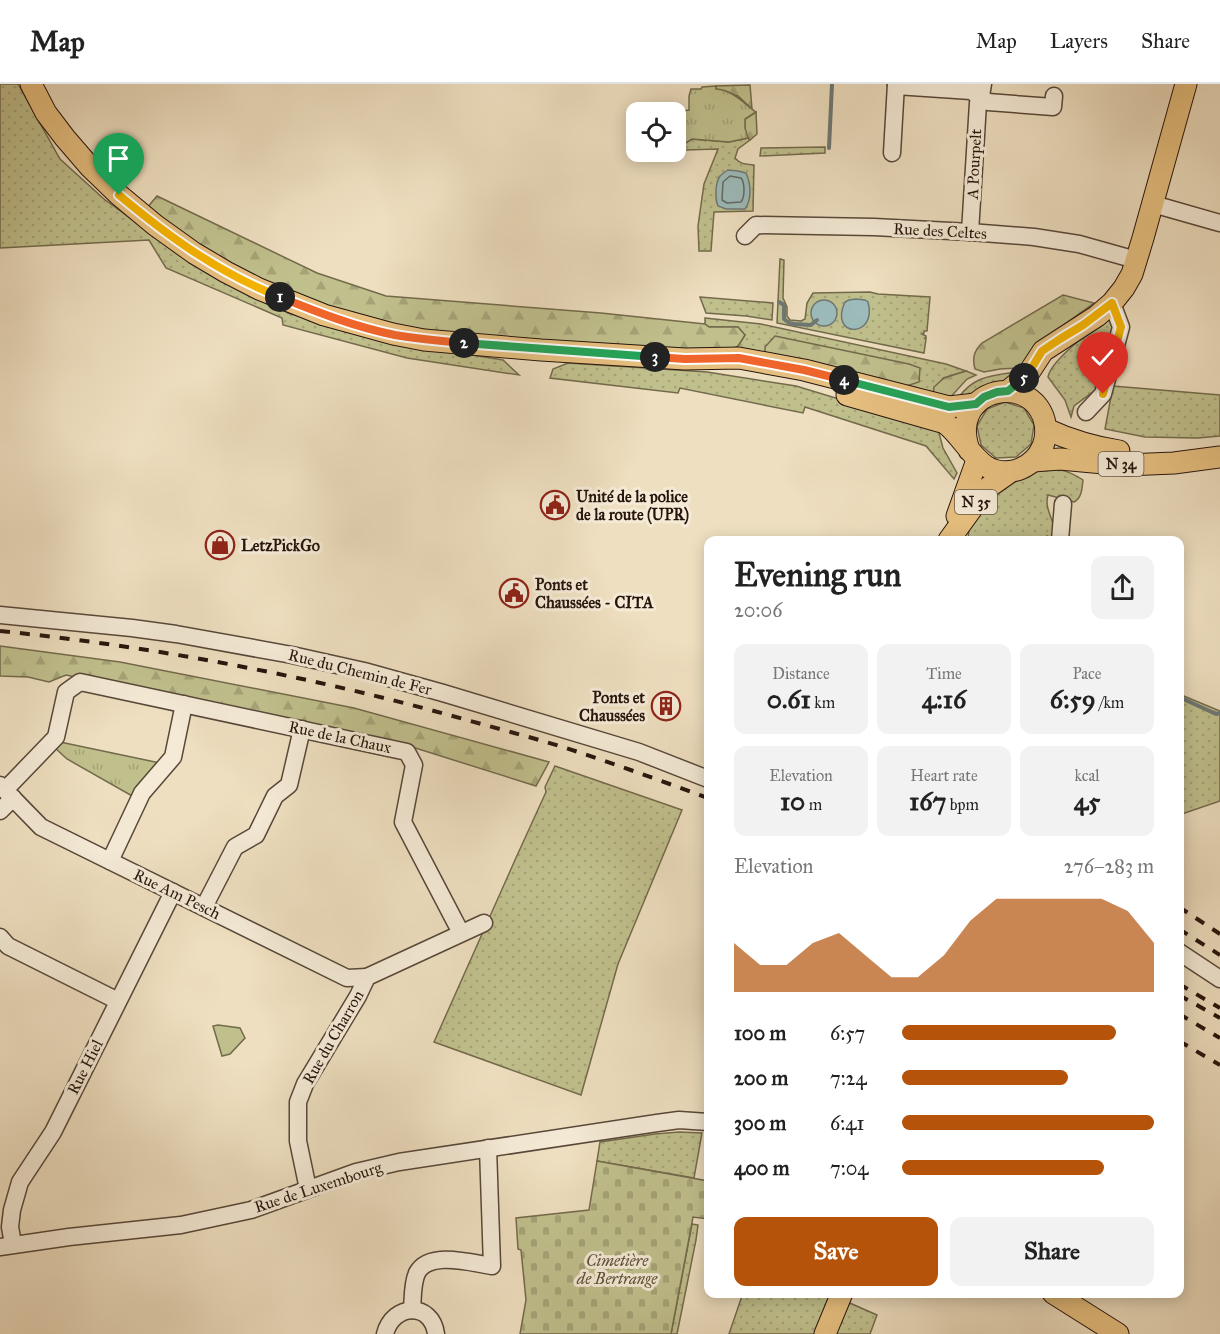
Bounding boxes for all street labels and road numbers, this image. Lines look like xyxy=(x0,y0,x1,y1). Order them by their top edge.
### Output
street label: A Pourpelt xyxy=(963,128,985,201)
street label: Rue des Celtes xyxy=(893,219,987,243)
road number: N 34 xyxy=(1098,452,1144,476)
road number: N 35 xyxy=(955,490,997,514)
street label: Rue du Chemin de Fer xyxy=(286,645,434,699)
street label: Rue de la Chaux xyxy=(287,717,393,757)
street label: Rue Am Pesch xyxy=(130,865,224,923)
street label: Rue du Charron xyxy=(299,986,368,1087)
street label: Rue Hiel xyxy=(63,1036,107,1098)
street label: Rue de Luxembourg xyxy=(252,1157,385,1218)

